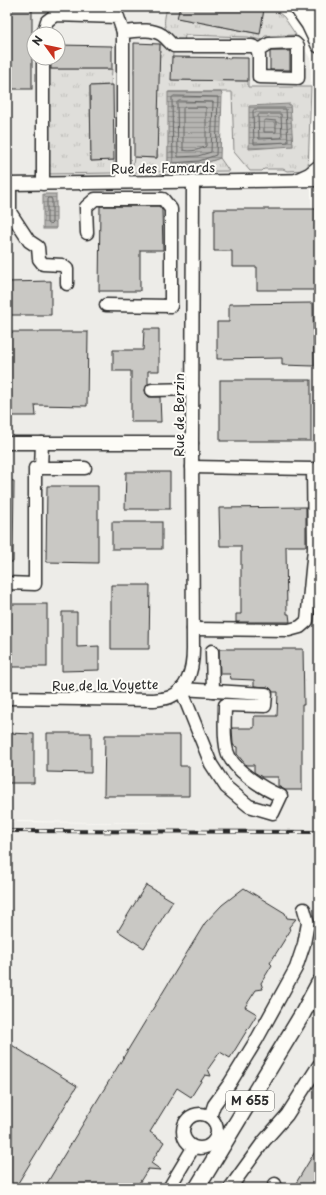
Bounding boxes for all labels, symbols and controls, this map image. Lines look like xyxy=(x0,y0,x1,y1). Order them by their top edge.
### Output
north arrow xyxy=(26,26,66,66)
text: N xyxy=(28,32,47,49)
street label: Rue des Famards xyxy=(111,157,215,178)
street label: Rue de Berzin xyxy=(169,373,188,457)
street label: Rue de la Voyette xyxy=(52,674,159,695)
road number: M 655 xyxy=(226,1091,274,1111)

